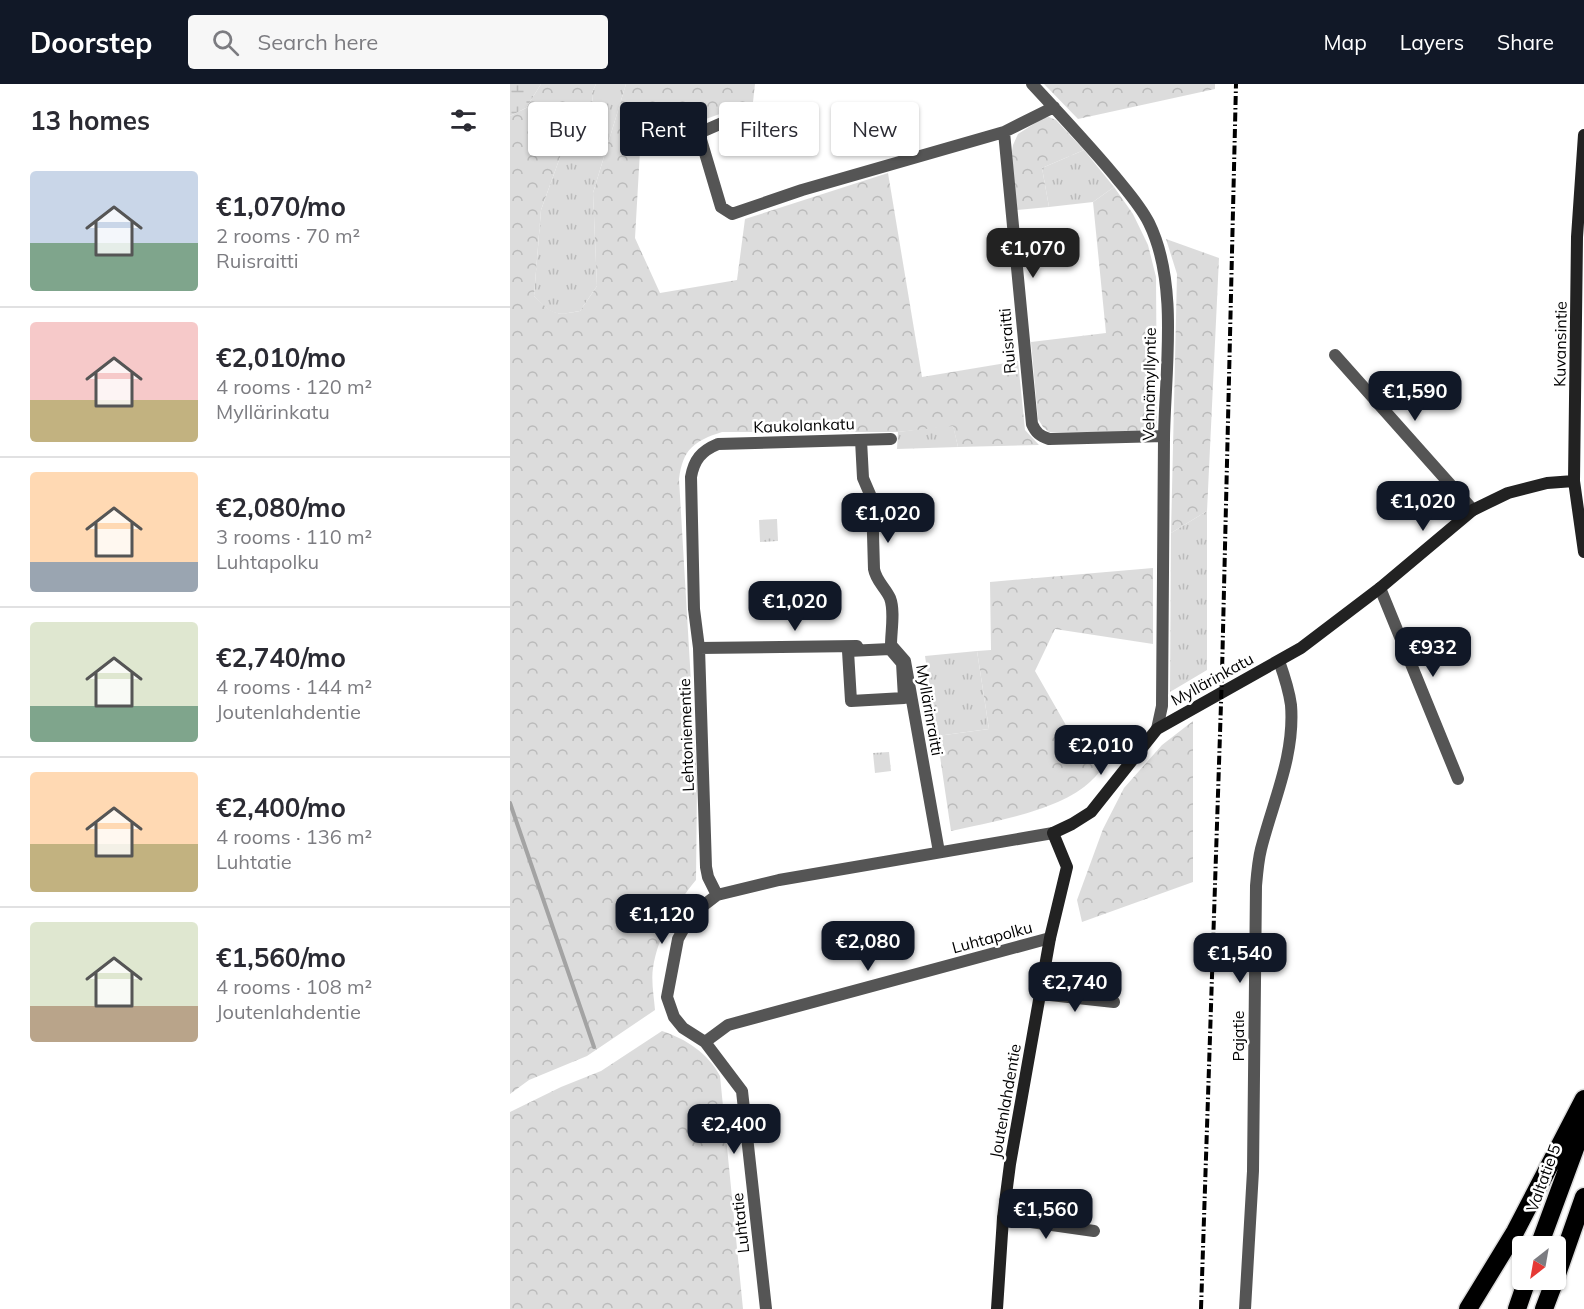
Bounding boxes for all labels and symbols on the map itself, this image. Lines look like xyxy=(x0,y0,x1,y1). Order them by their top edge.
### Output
pin: €1,070 xyxy=(984,228,1082,279)
street label: Kuvansintie xyxy=(1549,301,1571,387)
street label: Ruisraitti xyxy=(994,307,1020,375)
street label: Vehnämyllyntie xyxy=(1138,327,1160,441)
pin: €1,590 xyxy=(1366,371,1464,422)
street label: Kaukolankatu xyxy=(753,413,855,437)
pin: €1,020 xyxy=(1374,481,1472,532)
pin: €1,020 xyxy=(839,493,937,544)
pin: €1,020 xyxy=(746,581,844,632)
pin: €932 xyxy=(1397,627,1469,678)
street label: Myllärinkatu xyxy=(1167,648,1257,710)
street label: Myllärinraitti xyxy=(912,663,948,757)
street label: Lehtoniementie xyxy=(674,678,698,792)
pin: €2,010 xyxy=(1052,725,1150,776)
pin: €1,120 xyxy=(613,894,711,945)
street label: Luhtapolku xyxy=(950,917,1034,957)
pin: €2,080 xyxy=(819,921,917,972)
pin: €1,540 xyxy=(1191,933,1289,984)
pin: €2,740 xyxy=(1026,962,1124,1013)
street label: Pajatie xyxy=(1228,1010,1248,1062)
street label: Joutenlahdentie xyxy=(985,1042,1025,1160)
pin: €2,400 xyxy=(685,1104,783,1155)
street label: Valtatie 5 xyxy=(1522,1141,1564,1215)
pin: €1,560 xyxy=(997,1189,1095,1240)
street label: Luhtatie xyxy=(727,1192,753,1254)
north arrow xyxy=(1512,1236,1566,1290)

